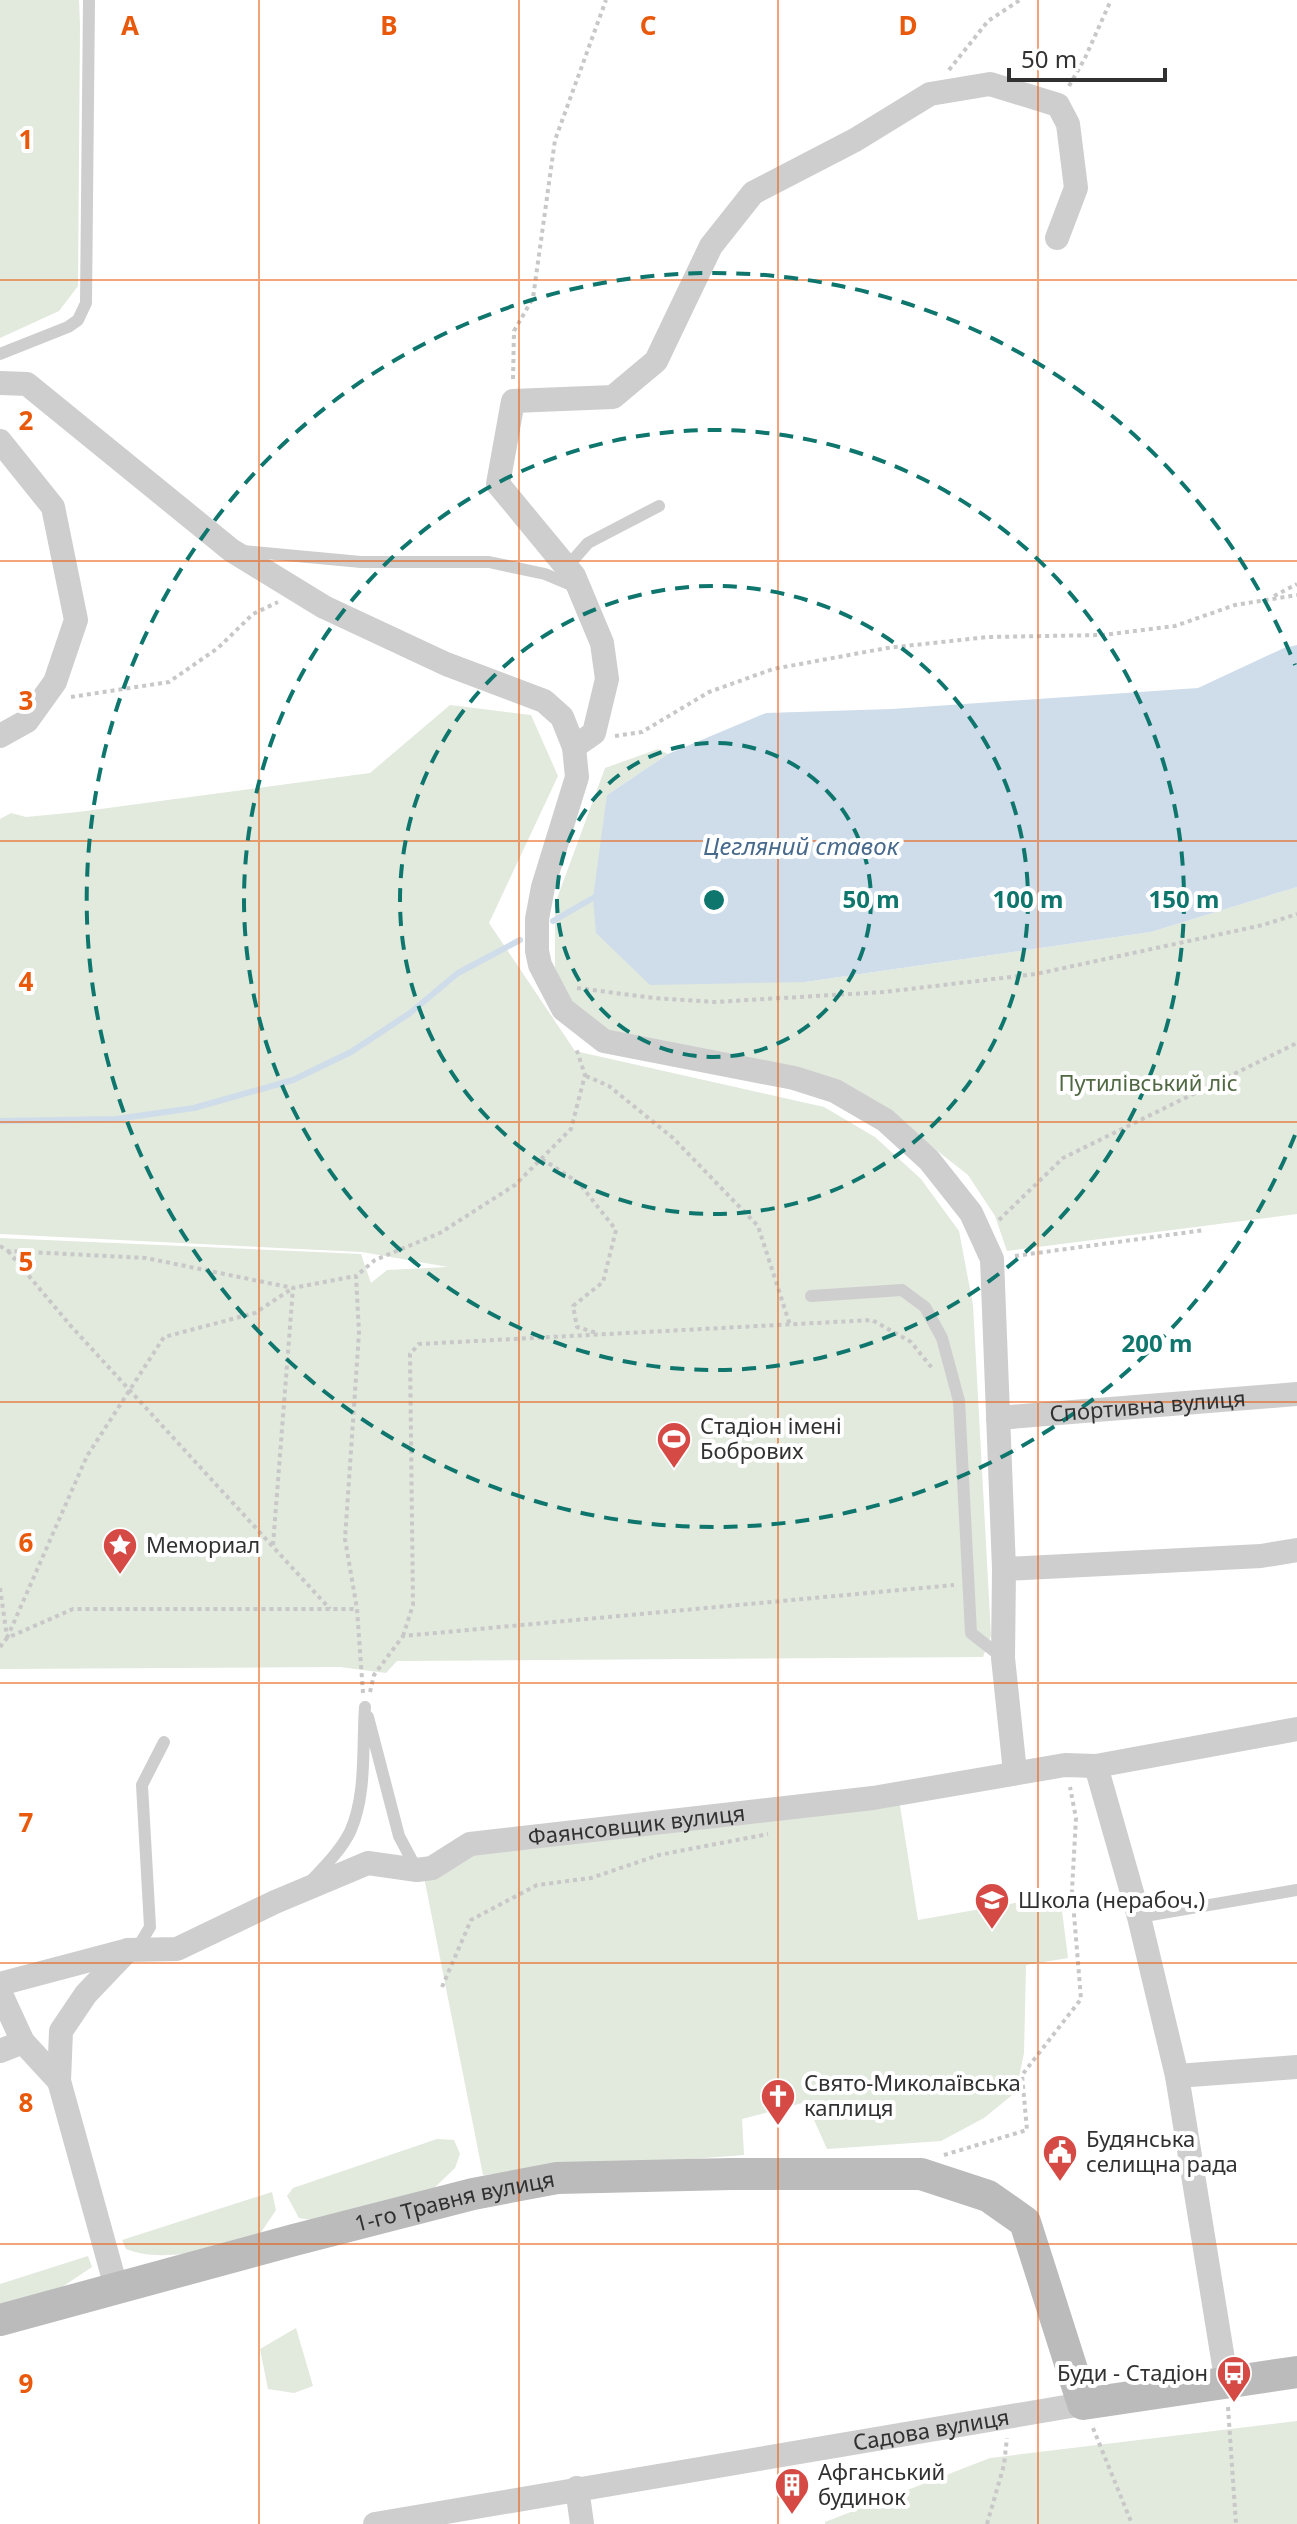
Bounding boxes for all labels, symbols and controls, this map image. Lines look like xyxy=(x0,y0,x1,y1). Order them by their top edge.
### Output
text: A xyxy=(121,7,139,43)
text: B xyxy=(380,7,398,43)
text: C xyxy=(640,7,656,43)
text: D xyxy=(898,7,918,43)
scale bar xyxy=(1009,32,1165,82)
text: 50 m xyxy=(1021,42,1077,75)
text: 1 xyxy=(19,121,33,157)
text: 2 xyxy=(19,402,34,438)
text: 3 xyxy=(19,682,33,718)
water label: Цегляний ставок xyxy=(703,829,900,862)
text: 50 m xyxy=(842,882,900,915)
text: 100 m xyxy=(993,882,1063,915)
text: 150 m xyxy=(1149,882,1219,915)
centre of rings xyxy=(700,886,728,914)
text: 4 xyxy=(19,963,34,999)
park label: Путилівський ліс xyxy=(1058,1067,1238,1097)
text: 5 xyxy=(19,1243,33,1279)
text: 200 m xyxy=(1122,1326,1192,1359)
street label: Спортивна вулиця xyxy=(1048,1382,1247,1428)
place label: Стадіон імені Бобрових xyxy=(700,1410,842,1465)
sports icon: Стадіон імені Бобрових xyxy=(655,1420,693,1470)
text: 6 xyxy=(19,1524,34,1560)
place icon: Мемориал xyxy=(101,1526,139,1576)
place label: Мемориал xyxy=(146,1529,260,1559)
street label: Фаянсовщик вулиця xyxy=(526,1797,746,1851)
text: 7 xyxy=(19,1804,34,1840)
school or university icon: Школа (нерабоч.) xyxy=(973,1881,1011,1931)
place label: Школа (нерабоч.) xyxy=(1018,1884,1205,1914)
place label: Свято-Миколаївська каплиця xyxy=(804,2067,1021,2122)
church icon: Свято-Миколаївська каплиця xyxy=(759,2077,797,2127)
text: 8 xyxy=(19,2084,33,2120)
place label: Будянська селищна рада xyxy=(1086,2123,1238,2178)
public building icon: Будянська селищна рада xyxy=(1041,2133,1079,2183)
street label: 1-го Травня вулиця xyxy=(351,2163,557,2238)
bus stop icon: Буди - Стадіон xyxy=(1215,2354,1253,2404)
place label: Буди - Стадіон xyxy=(1057,2357,1208,2387)
text: 9 xyxy=(19,2365,33,2401)
street label: Садова вулиця xyxy=(850,2401,1011,2457)
place label: Афганський будинок xyxy=(818,2456,945,2511)
building icon: Афганський будинок xyxy=(773,2466,811,2516)

